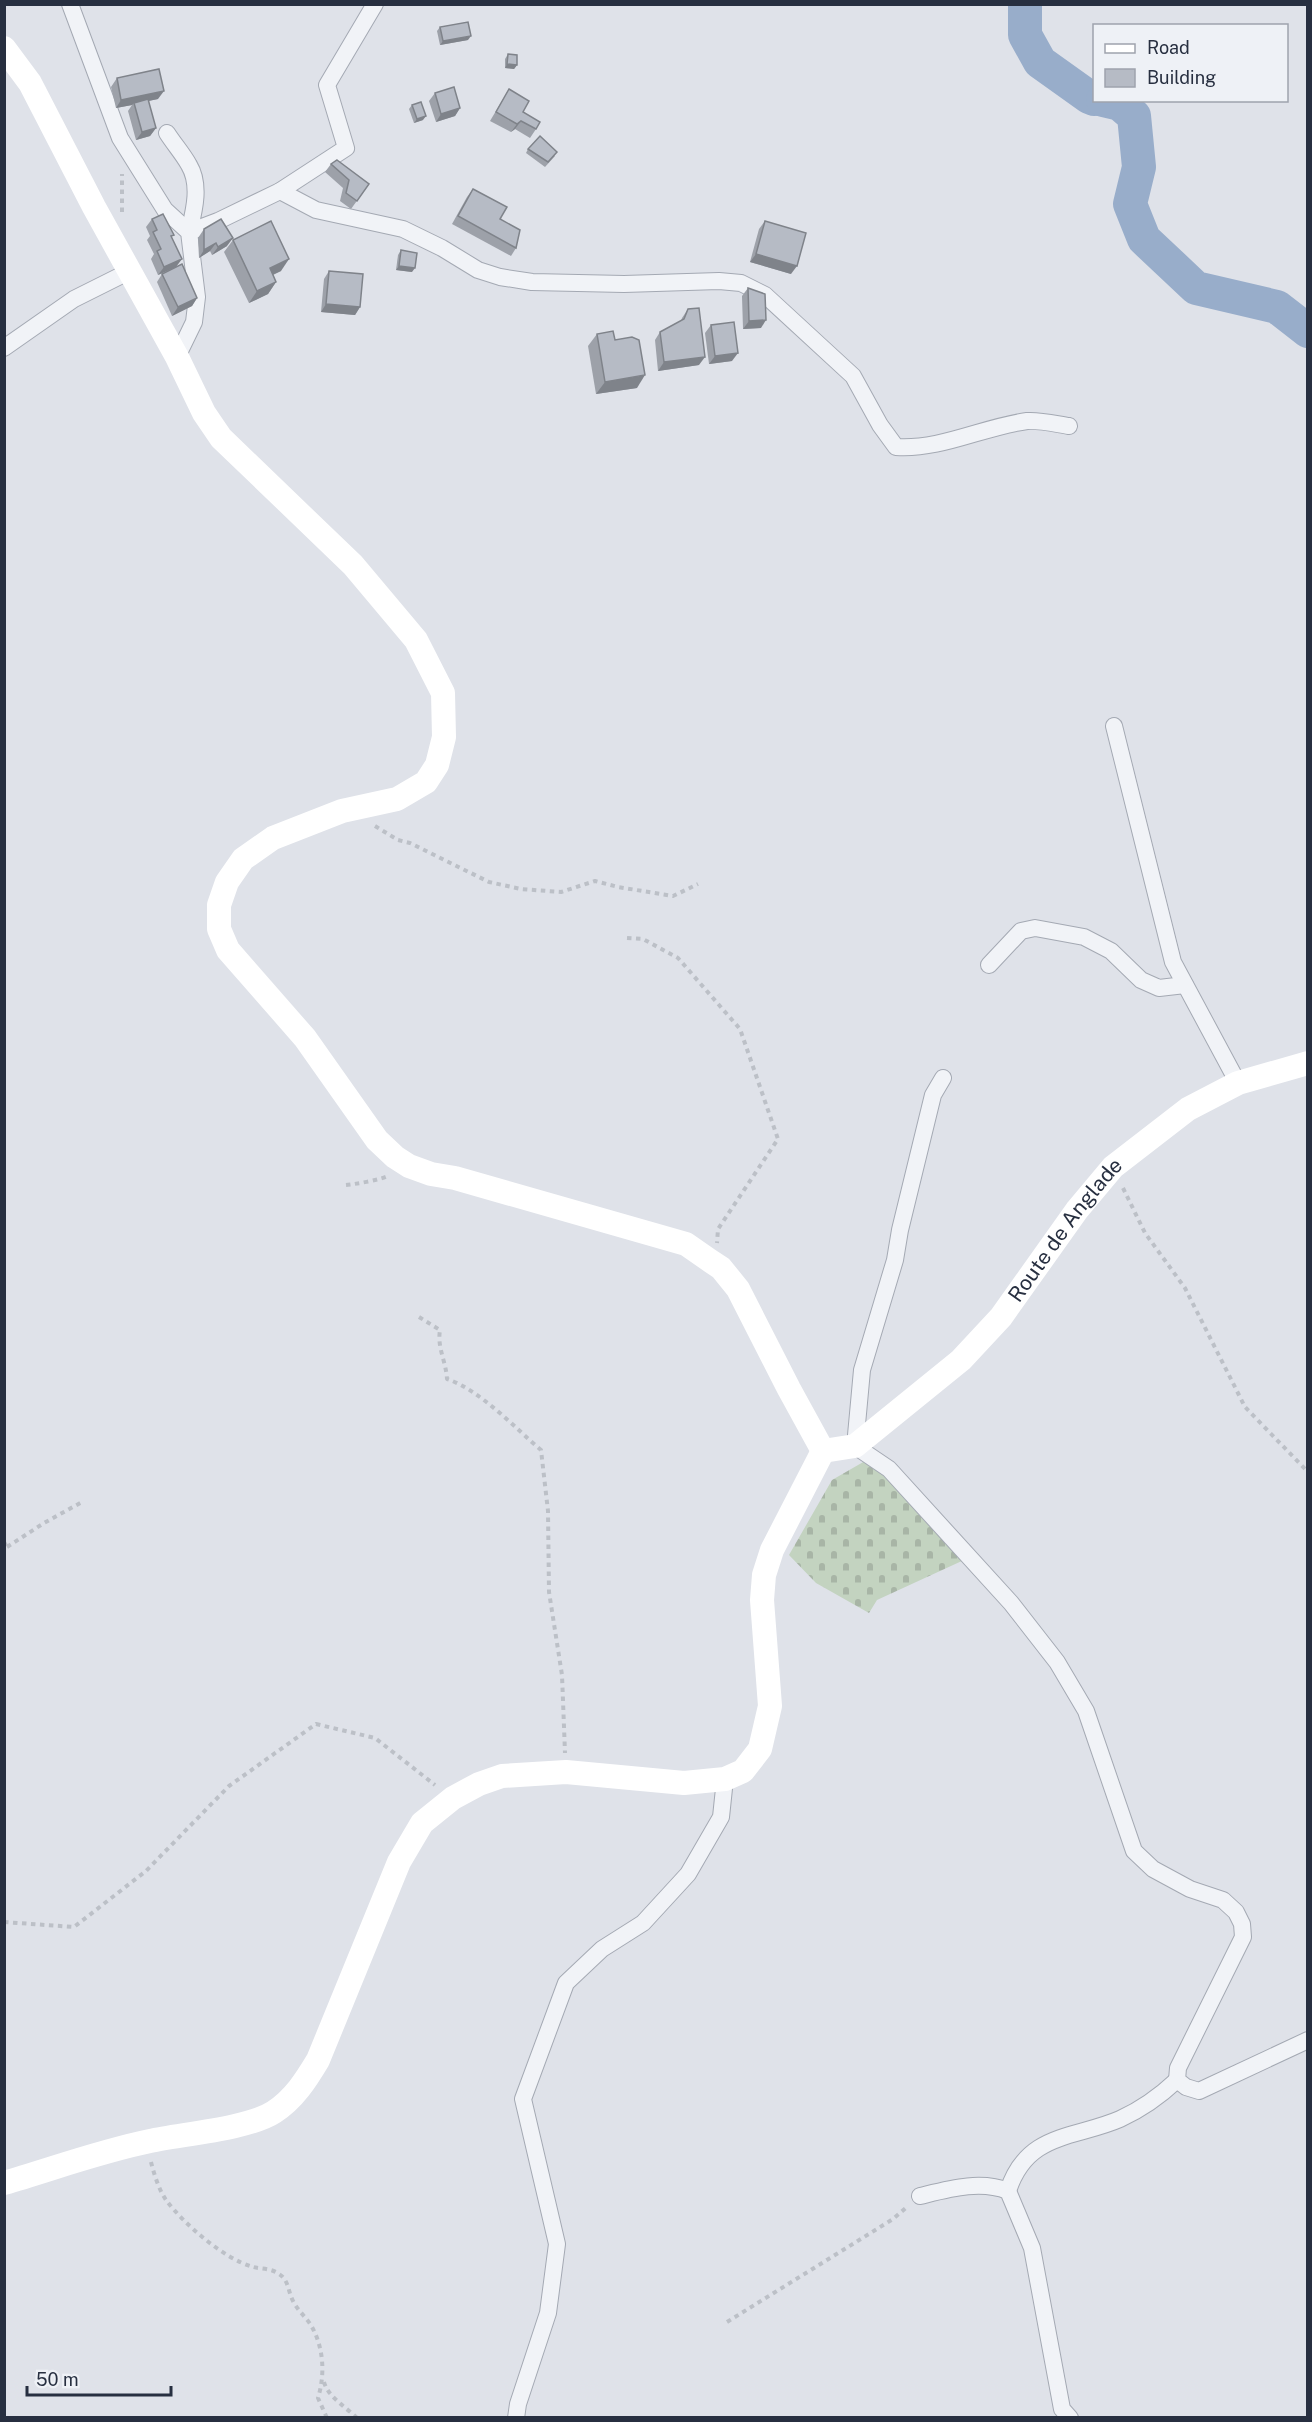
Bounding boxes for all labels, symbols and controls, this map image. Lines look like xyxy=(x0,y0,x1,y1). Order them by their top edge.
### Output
legend xyxy=(1093,24,1288,102)
text: Road xyxy=(1147,37,1190,58)
text: Building xyxy=(1147,67,1216,88)
street label: Route de Anglade xyxy=(1003,1152,1127,1307)
scale bar xyxy=(27,2359,171,2397)
text: 50 m xyxy=(36,2369,79,2390)

